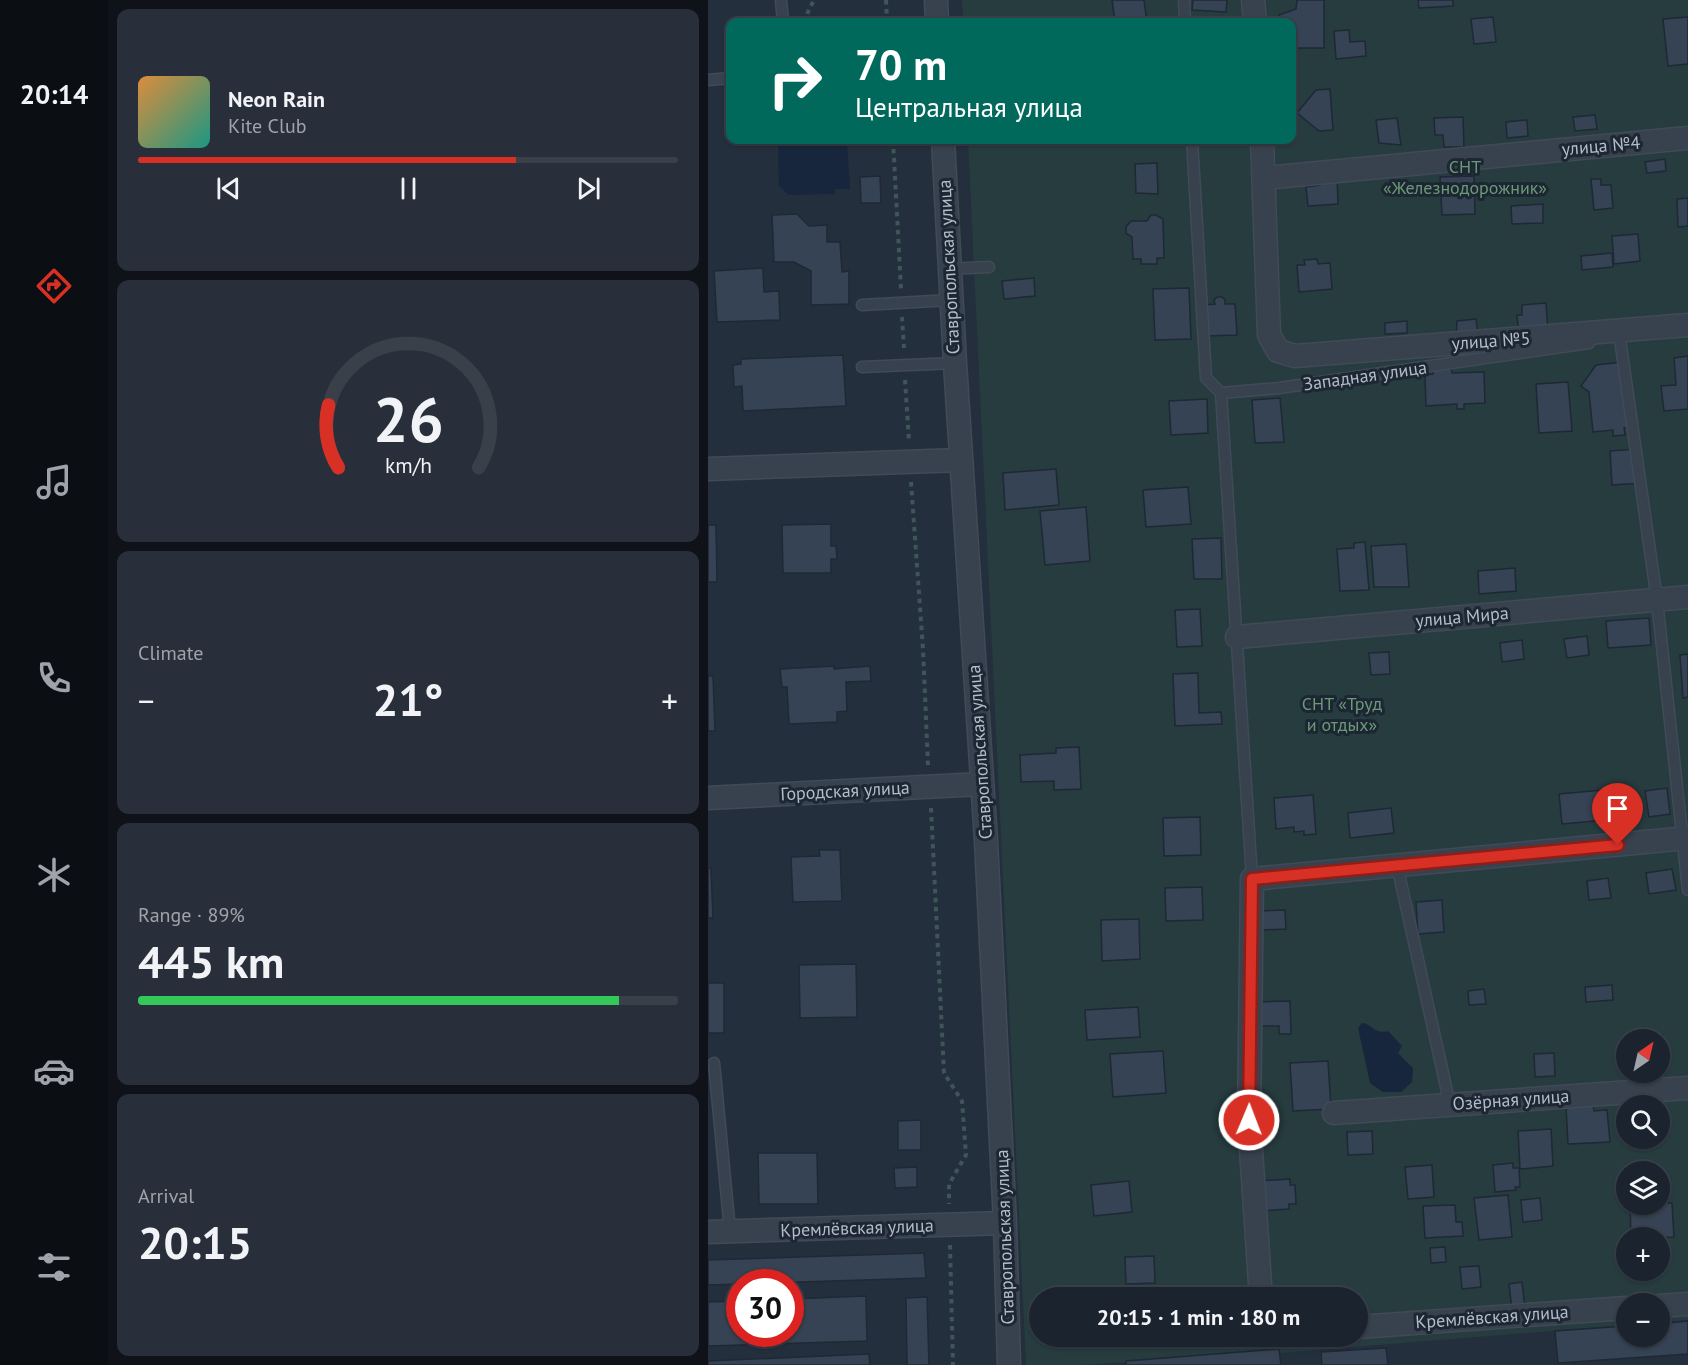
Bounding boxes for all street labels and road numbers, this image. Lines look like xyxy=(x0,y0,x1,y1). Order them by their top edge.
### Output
street label: улица №4 xyxy=(1561,131,1641,160)
street label: Ставропольская улица xyxy=(932,179,965,355)
street label: улица №5 xyxy=(1451,326,1531,355)
street label: Западная улица xyxy=(1302,355,1428,396)
street label: улица Мира xyxy=(1414,601,1509,632)
street label: Ставропольская улица xyxy=(962,664,997,840)
street label: Городская улица xyxy=(780,776,910,805)
street label: Озёрная улица xyxy=(1452,1084,1570,1115)
street label: Ставропольская улица xyxy=(990,1149,1019,1325)
street label: Кремлёвская улица xyxy=(780,1213,934,1242)
street label: Кремлёвская улица xyxy=(1415,1300,1569,1333)

